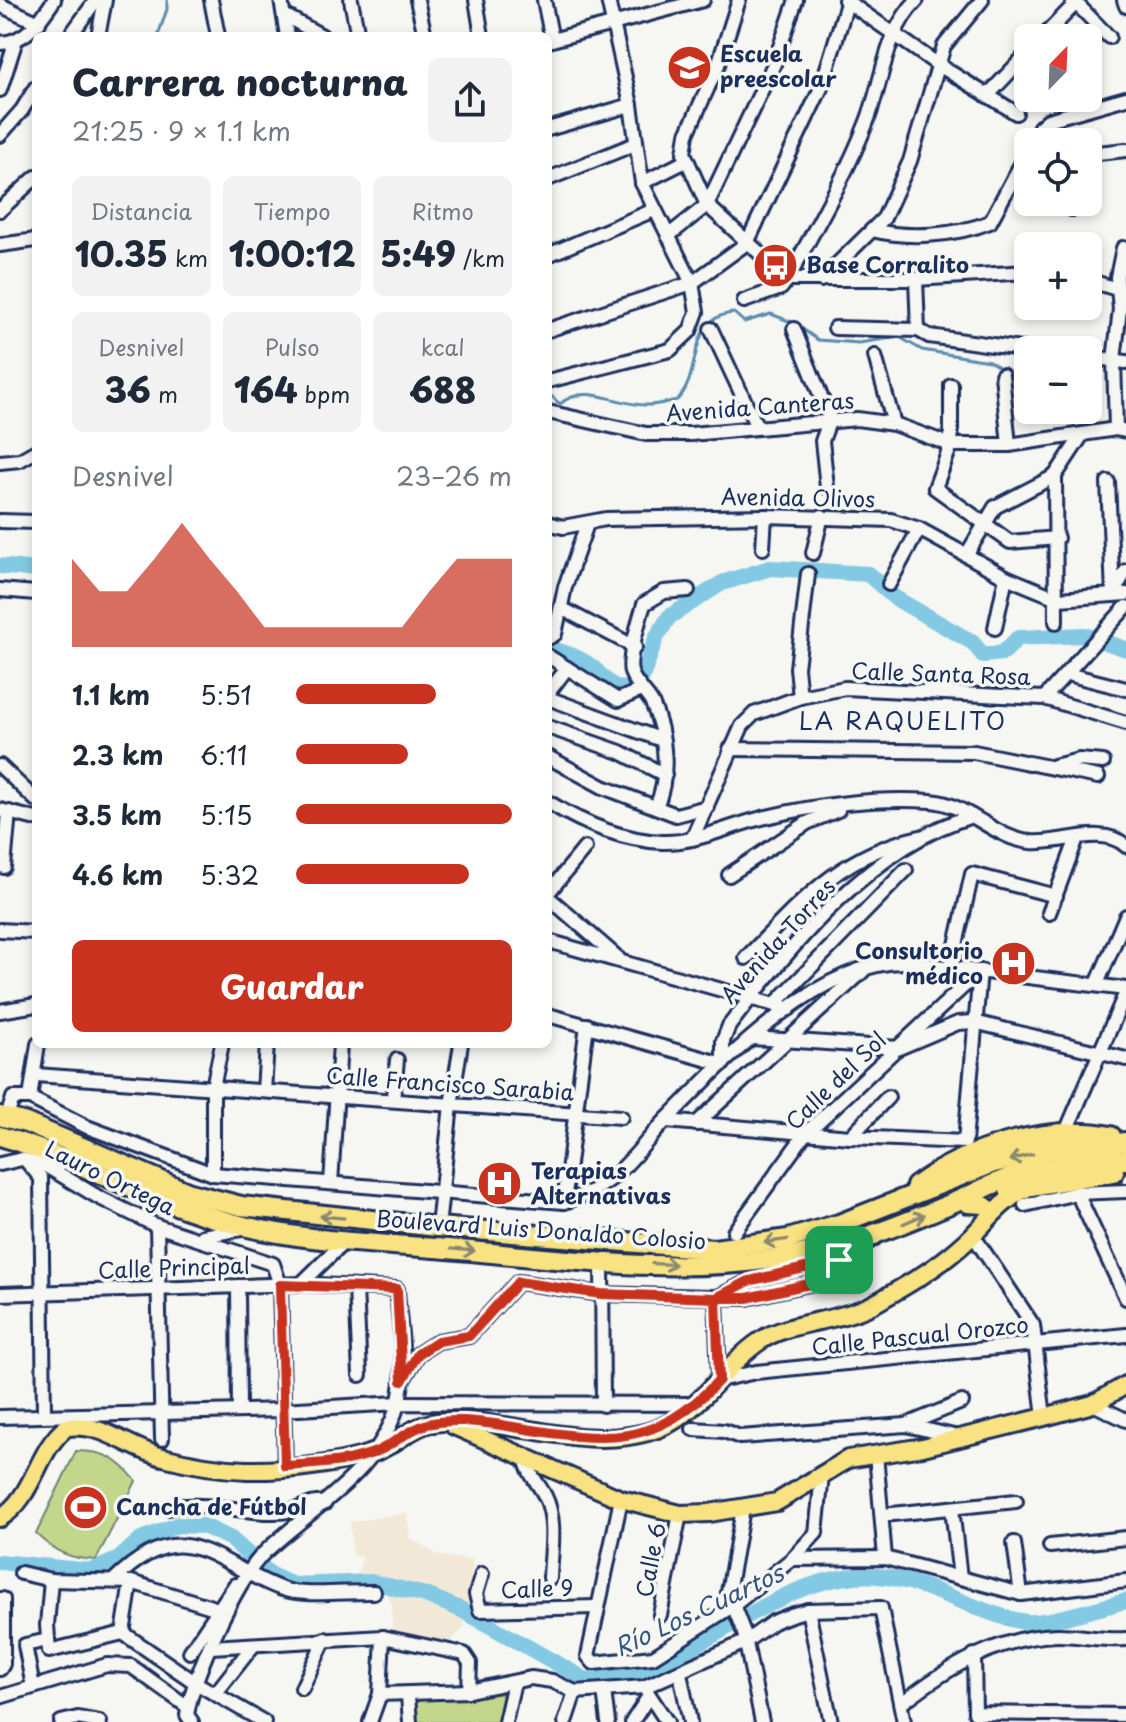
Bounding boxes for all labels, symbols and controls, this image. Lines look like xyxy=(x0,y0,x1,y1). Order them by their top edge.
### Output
north arrow xyxy=(1014,24,1102,112)
map controls xyxy=(1014,24,1102,424)
place label: Escuela preescolar xyxy=(720,36,837,94)
school or university icon: Escuela preescolar xyxy=(665,43,713,91)
text: Carrera nocturna xyxy=(72,54,408,108)
button: share xyxy=(428,58,512,142)
text: 21:25 · 9 × 1.1 km xyxy=(72,111,291,150)
button: locate xyxy=(1014,128,1102,216)
text: Distancia xyxy=(91,194,192,227)
text: Tiempo xyxy=(253,194,331,227)
text: Ritmo xyxy=(412,194,474,227)
text: 10.35 xyxy=(75,227,168,279)
text: 1:00:12 xyxy=(228,227,356,279)
text: 5:49 xyxy=(380,227,456,279)
button: + xyxy=(1014,232,1102,320)
text: km xyxy=(168,241,208,274)
text: /km xyxy=(456,241,505,274)
bus stop icon: Base Corralito xyxy=(751,241,799,289)
place label: Base Corralito xyxy=(806,247,969,280)
text: Desnivel xyxy=(98,330,184,363)
text: Pulso xyxy=(264,330,320,363)
text: kcal xyxy=(421,330,465,363)
button: − xyxy=(1014,336,1102,424)
text: 36 xyxy=(105,363,151,415)
text: 164 xyxy=(234,363,298,415)
text: 688 xyxy=(409,363,476,415)
text: m xyxy=(151,377,178,410)
text: bpm xyxy=(298,377,350,410)
street label: Avenida Canteras xyxy=(665,382,855,429)
text: Desnivel xyxy=(72,456,173,495)
text: 23–26 m xyxy=(396,456,512,495)
street label: Avenida Olivos xyxy=(721,479,875,514)
street label: Calle Santa Rosa xyxy=(851,653,1032,692)
text: 1.1 km xyxy=(72,675,150,714)
text: 5:51 xyxy=(200,675,252,714)
district label: LA RAQUELITO xyxy=(799,702,1007,738)
text: 2.3 km xyxy=(72,735,164,774)
text: 6:11 xyxy=(200,735,247,774)
text: 3.5 km xyxy=(72,795,162,834)
text: 5:15 xyxy=(200,795,253,834)
text: 4.6 km xyxy=(72,855,163,894)
text: 5:32 xyxy=(200,855,259,894)
street label: Avenida Torres xyxy=(712,870,842,1010)
place label: Consultorio médico xyxy=(855,933,983,991)
button: Guardar xyxy=(72,940,512,1032)
hospital icon: Consultorio médico xyxy=(990,940,1038,988)
street label: Calle del Sol xyxy=(777,1023,893,1137)
street label: Calle Francisco Sarabia xyxy=(325,1057,576,1108)
street label: Lauro Ortega xyxy=(40,1131,181,1222)
one-way arrow xyxy=(1009,1150,1035,1165)
place label: Terapias Alternativas xyxy=(531,1153,671,1211)
hospital icon: Terapias Alternativas xyxy=(476,1160,524,1208)
street label: Boulevard Luis Donaldo Colosio xyxy=(375,1201,707,1256)
one-way arrow xyxy=(319,1209,346,1224)
one-way arrow xyxy=(901,1211,926,1226)
pin xyxy=(805,1226,873,1294)
one-way arrow xyxy=(764,1234,789,1249)
icon: arrive xyxy=(817,1238,861,1282)
one-way arrow xyxy=(449,1243,476,1258)
street label: Calle Principal xyxy=(97,1247,251,1286)
one-way arrow xyxy=(650,1257,677,1272)
street label: Calle Pascual Orozco xyxy=(810,1307,1030,1362)
sports icon: Cancha de Fútbol xyxy=(61,1483,109,1531)
place label: Cancha de Fútbol xyxy=(116,1489,306,1522)
street label: Calle 6 xyxy=(626,1520,673,1600)
water label: Río Los Cuartos xyxy=(608,1553,791,1664)
street label: Calle 9 xyxy=(500,1570,574,1605)

